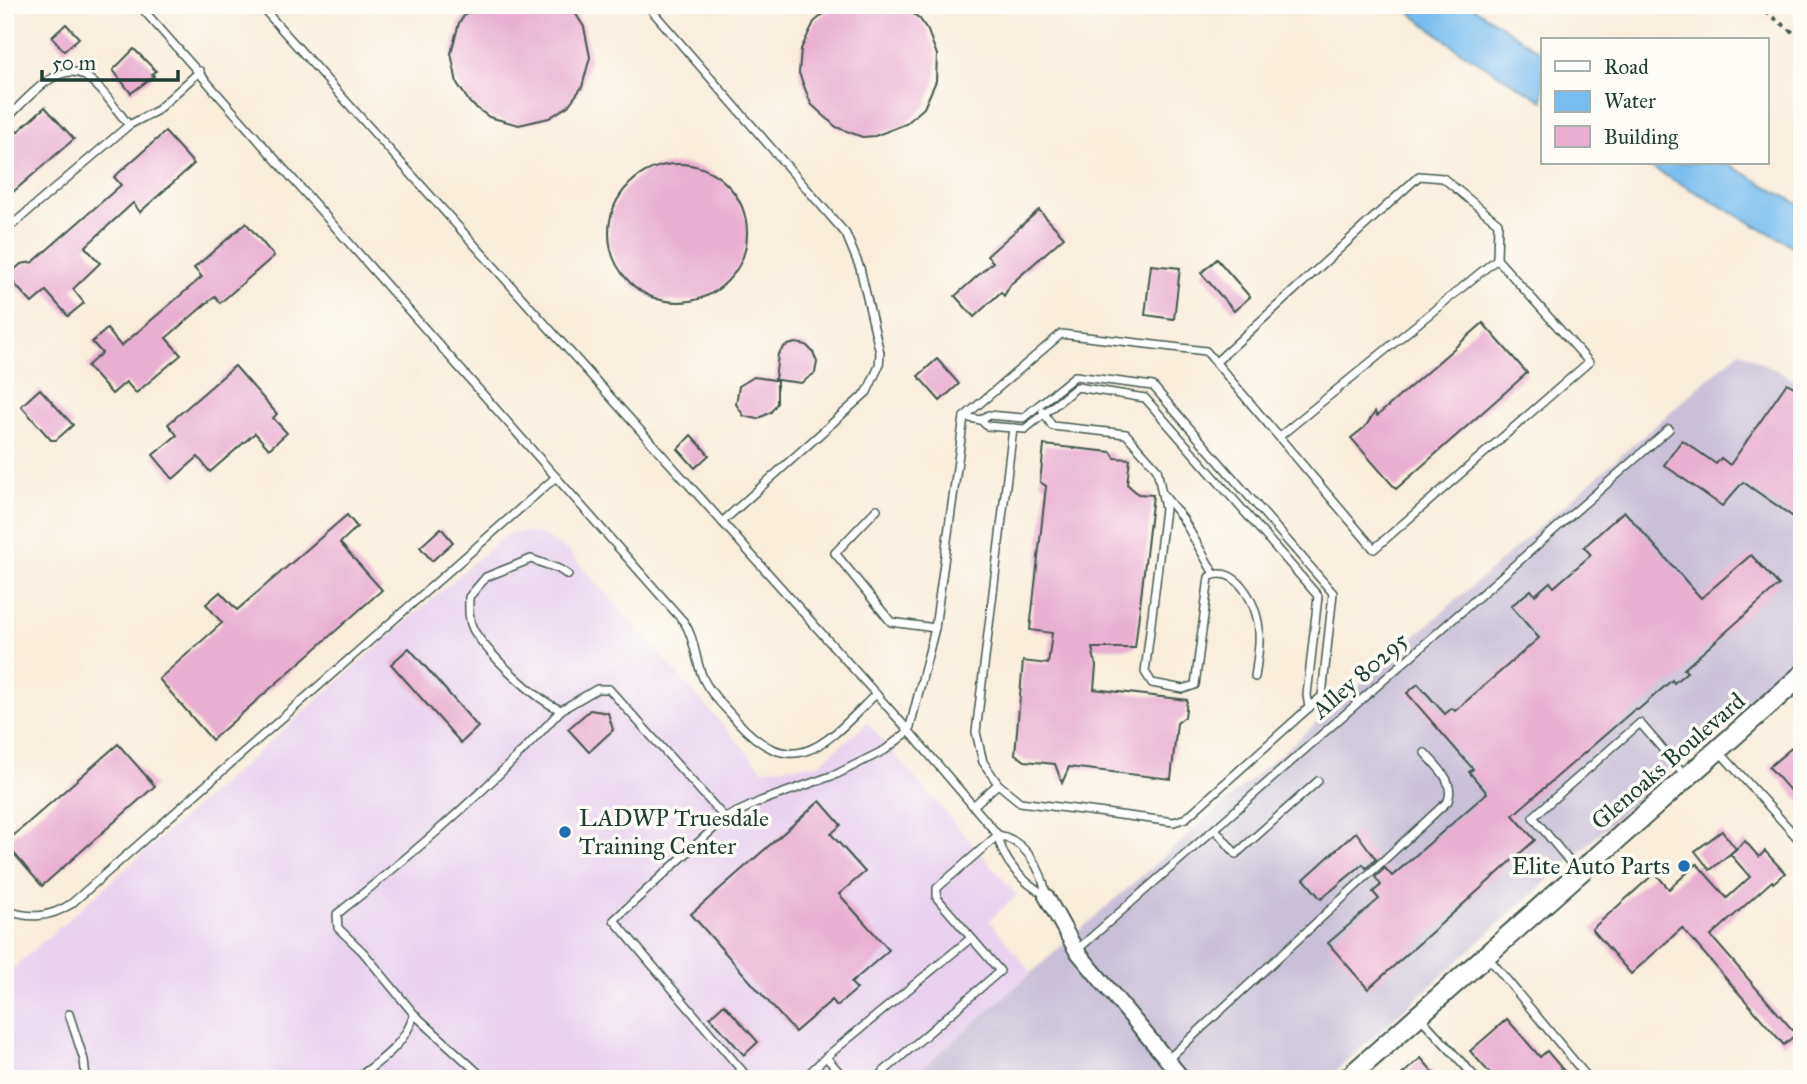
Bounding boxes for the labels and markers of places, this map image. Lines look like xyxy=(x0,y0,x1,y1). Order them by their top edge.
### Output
place label: LADWP Truesdale Training Center xyxy=(579,803,769,861)
marker: LADWP Truesdale Training Center xyxy=(557,824,573,840)
place label: Elite Auto Parts xyxy=(1512,851,1670,881)
marker: Elite Auto Parts xyxy=(1676,858,1692,874)

